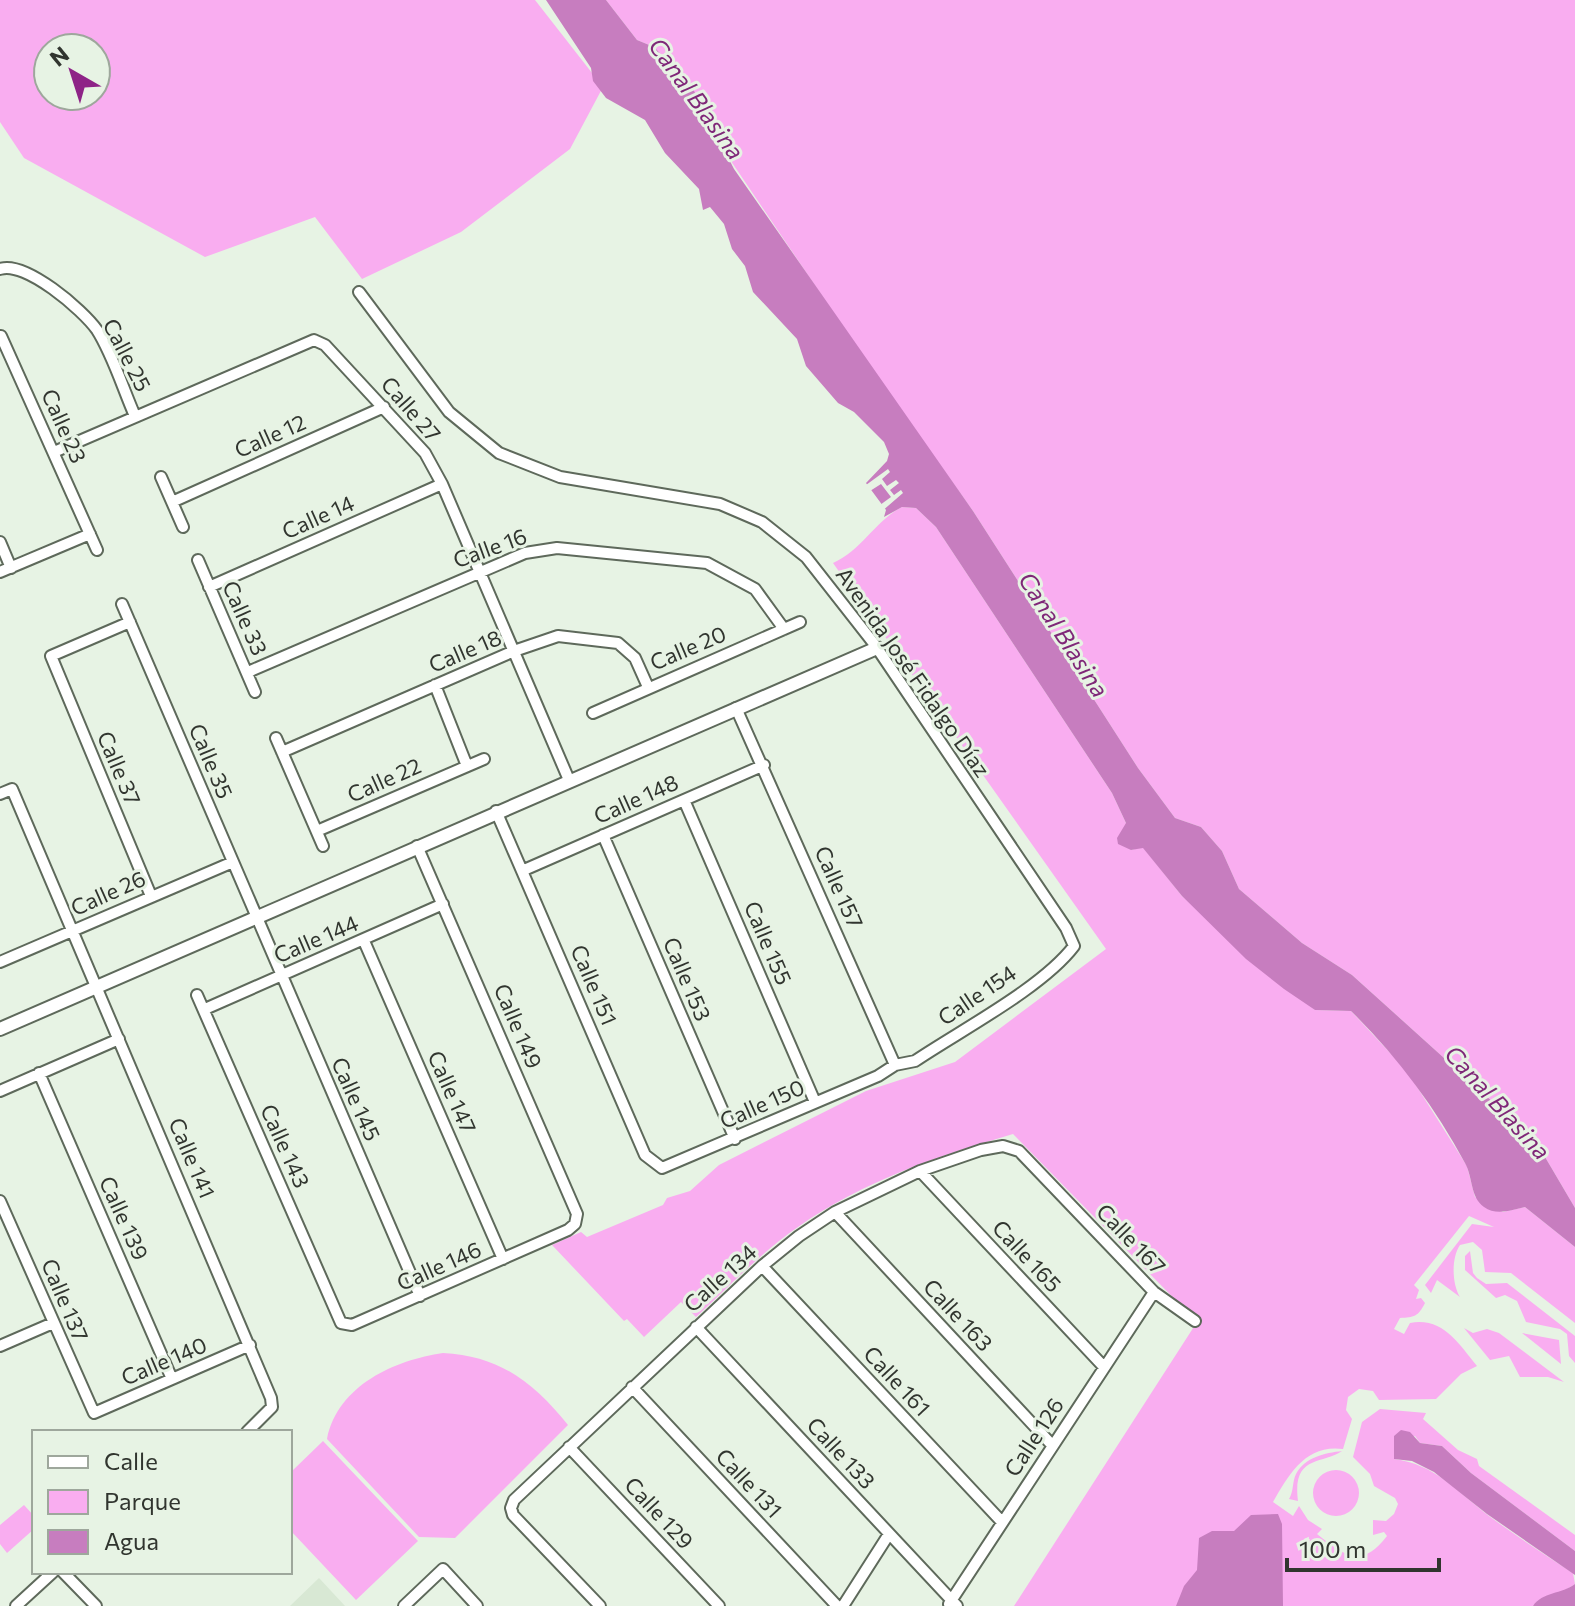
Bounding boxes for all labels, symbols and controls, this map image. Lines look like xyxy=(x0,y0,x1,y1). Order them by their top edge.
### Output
north arrow xyxy=(32,32,112,112)
water label: Canal Blasina xyxy=(643,32,751,165)
text: N xyxy=(44,40,74,72)
street label: Calle 25 xyxy=(98,314,157,396)
street label: Calle 27 xyxy=(376,371,447,447)
street label: Calle 23 xyxy=(36,385,93,467)
street label: Calle 12 xyxy=(230,408,310,463)
street label: Calle 14 xyxy=(278,489,358,544)
street label: Calle 16 xyxy=(449,522,530,573)
street label: Avenida José Fidalgo Díaz xyxy=(831,562,996,782)
water label: Canal Blasina xyxy=(1013,566,1116,702)
street label: Calle 33 xyxy=(217,576,274,659)
street label: Calle 20 xyxy=(646,619,730,676)
street label: Calle 18 xyxy=(424,623,505,678)
street label: Calle 35 xyxy=(184,719,239,802)
street label: Calle 37 xyxy=(92,727,147,809)
street label: Calle 22 xyxy=(343,751,425,808)
street label: Calle 148 xyxy=(589,768,682,829)
street label: Calle 157 xyxy=(809,841,870,932)
street label: Calle 26 xyxy=(66,864,149,921)
street label: Calle 155 xyxy=(739,897,798,989)
street label: Calle 144 xyxy=(269,909,362,968)
street label: Calle 153 xyxy=(658,933,717,1025)
street label: Calle 151 xyxy=(565,940,623,1029)
street label: Calle 154 xyxy=(932,959,1021,1031)
street label: Calle 149 xyxy=(489,979,548,1072)
water label: Canal Blasina xyxy=(1439,1039,1557,1165)
street label: Calle 147 xyxy=(422,1046,483,1137)
street label: Calle 145 xyxy=(326,1053,387,1145)
street label: Calle 150 xyxy=(715,1073,808,1134)
street label: Calle 143 xyxy=(255,1100,316,1192)
street label: Calle 141 xyxy=(163,1113,221,1202)
street label: Calle 139 xyxy=(94,1172,155,1264)
street label: Calle 167 xyxy=(1091,1198,1172,1280)
street label: Calle 165 xyxy=(987,1214,1068,1297)
street label: Calle 146 xyxy=(392,1235,485,1296)
street label: Calle 134 xyxy=(678,1238,762,1317)
street label: Calle 137 xyxy=(36,1254,95,1345)
street label: Calle 163 xyxy=(918,1273,999,1356)
street label: Calle 140 xyxy=(117,1330,211,1391)
street label: Calle 161 xyxy=(858,1340,936,1421)
street label: Calle 126 xyxy=(998,1392,1069,1481)
street label: Calle 133 xyxy=(801,1411,881,1494)
legend xyxy=(32,1430,292,1574)
street label: Calle 131 xyxy=(711,1442,788,1523)
text: Calle xyxy=(104,1446,158,1475)
street label: Calle 129 xyxy=(619,1471,699,1554)
text: Parque xyxy=(104,1486,181,1515)
scale bar xyxy=(1287,1522,1439,1572)
text: Agua xyxy=(104,1526,159,1555)
text: 100 m xyxy=(1299,1534,1366,1563)

